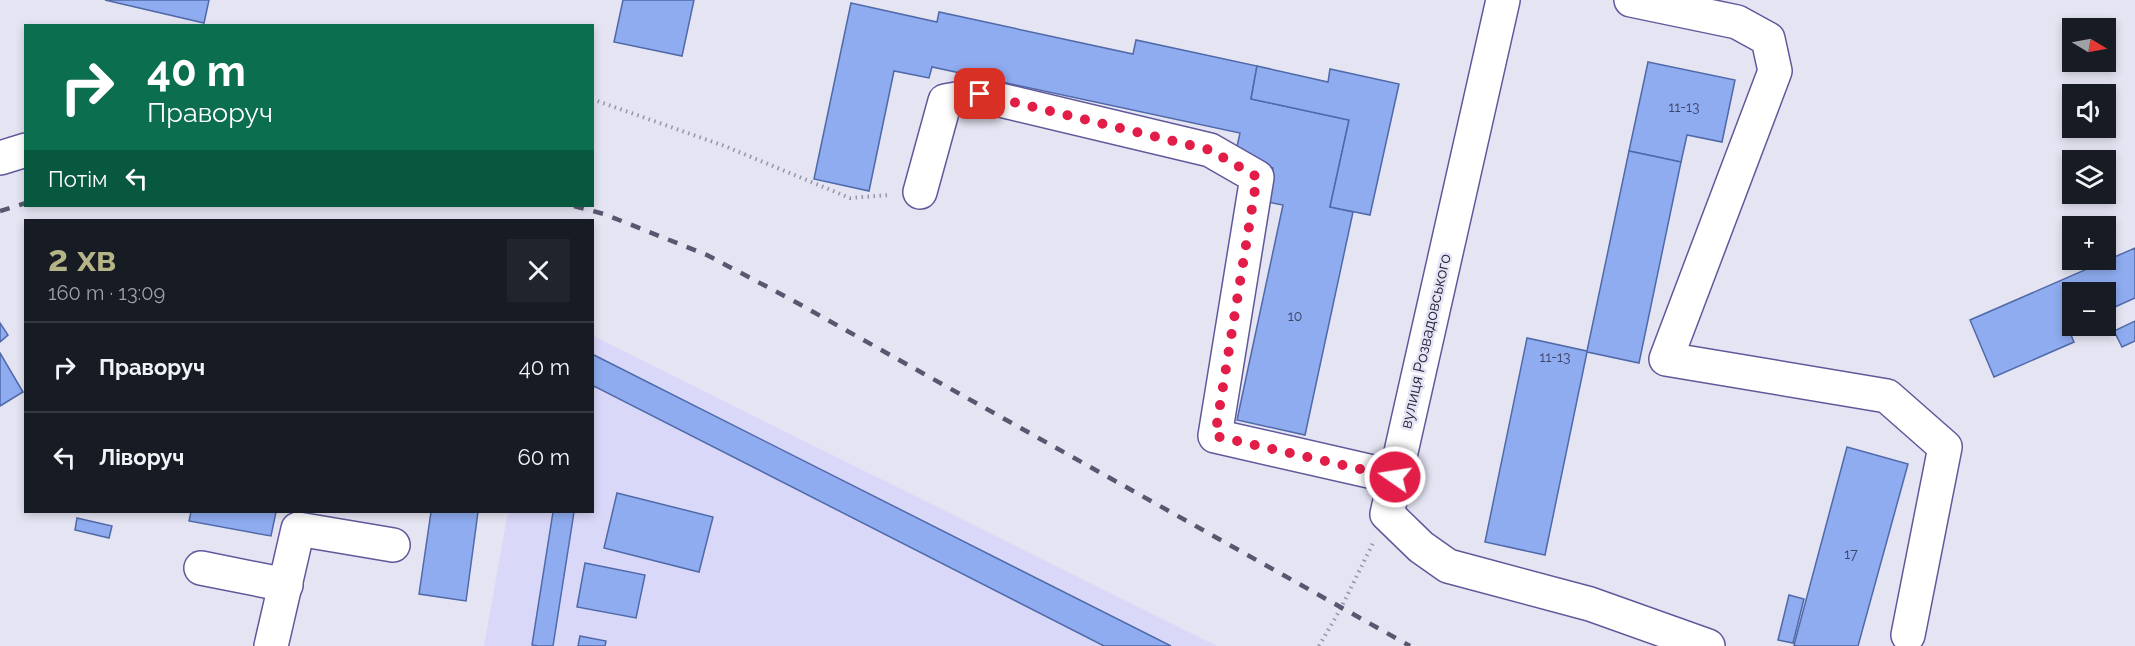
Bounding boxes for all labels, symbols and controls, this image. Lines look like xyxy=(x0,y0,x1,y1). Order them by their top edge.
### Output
north arrow xyxy=(2062,18,2116,72)
map controls xyxy=(2062,18,2116,336)
text: 40 m xyxy=(147,47,246,96)
icon: right xyxy=(48,48,126,126)
pin xyxy=(954,68,1005,119)
icon: arrive xyxy=(963,77,996,110)
button: sound xyxy=(2062,84,2116,138)
text: Праворуч xyxy=(147,97,273,128)
house number: 11-13 xyxy=(1668,99,1700,115)
button: layers xyxy=(2062,150,2116,204)
icon: left xyxy=(120,162,153,195)
text: Потім xyxy=(48,166,108,192)
button: + xyxy=(2062,216,2116,270)
text: 2 хв xyxy=(48,237,116,279)
button: close xyxy=(507,239,570,302)
street label: вулиця Розвадовського xyxy=(1396,252,1455,430)
text: 160 m · 13:09 xyxy=(48,281,165,305)
button: − xyxy=(2062,282,2116,336)
house number: 10 xyxy=(1288,308,1302,324)
house number: 11-13 xyxy=(1539,349,1571,365)
icon: right xyxy=(48,351,81,384)
text: Праворуч xyxy=(99,354,205,380)
text: 40 m xyxy=(519,354,570,380)
icon: left xyxy=(48,441,81,474)
text: Ліворуч xyxy=(99,444,184,470)
text: 60 m xyxy=(517,444,570,470)
position arrow xyxy=(1363,445,1427,509)
house number: 17 xyxy=(1844,546,1858,562)

